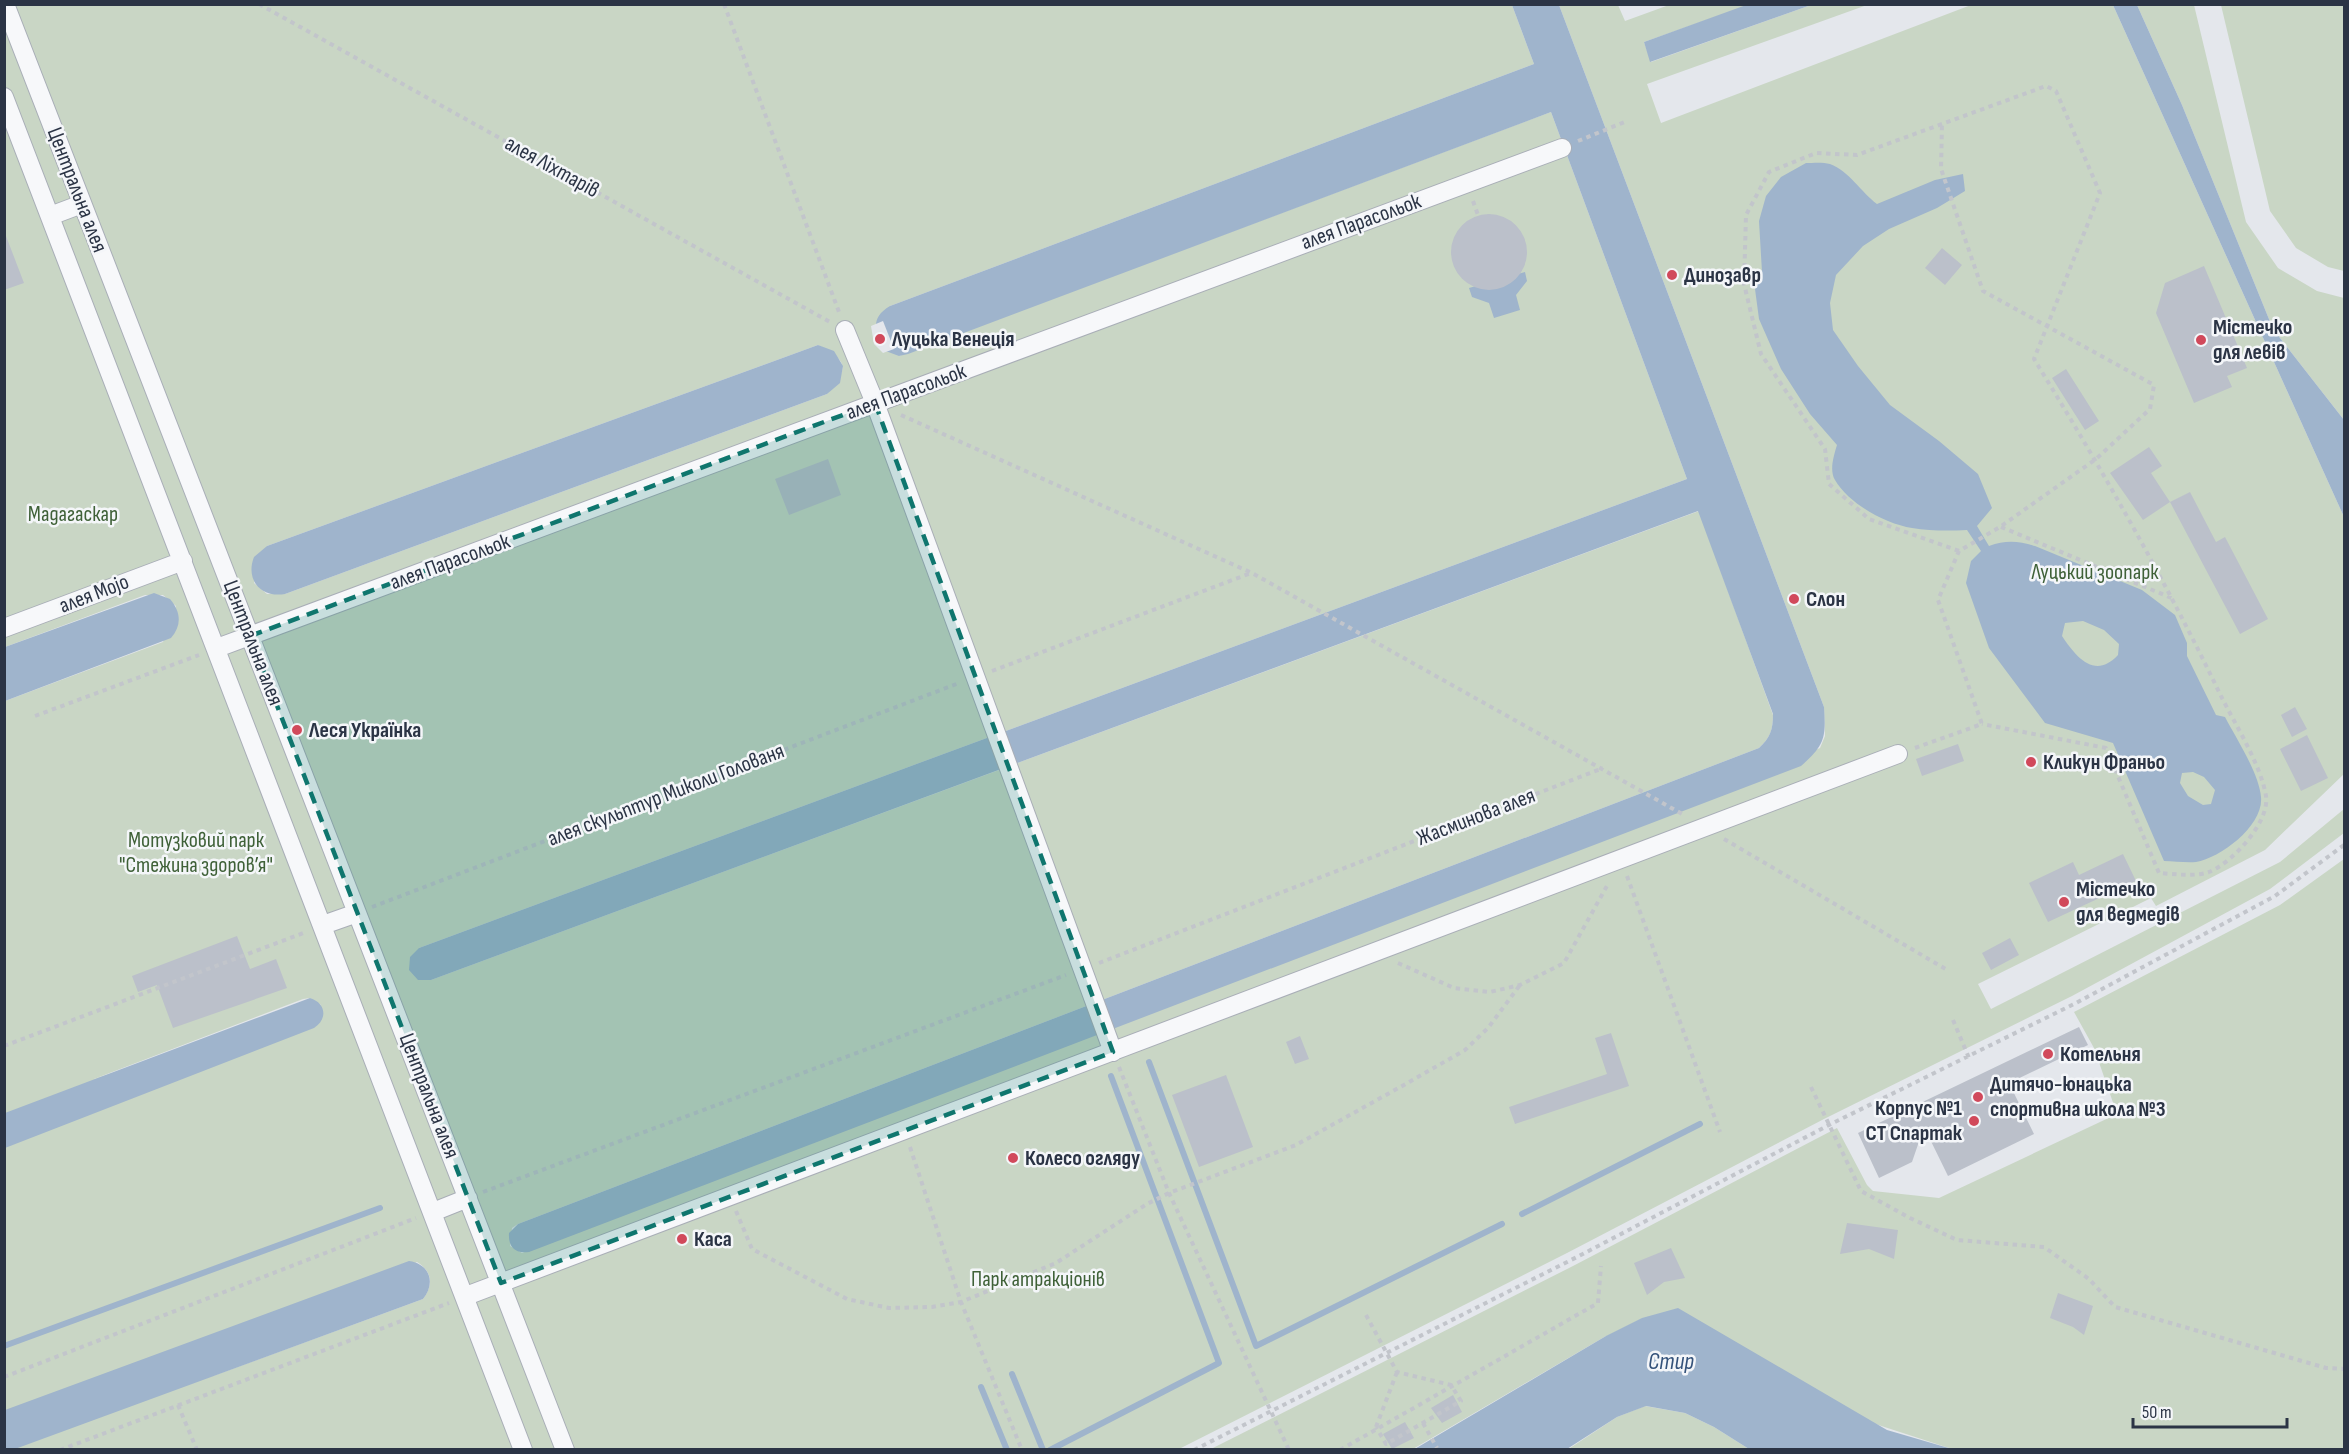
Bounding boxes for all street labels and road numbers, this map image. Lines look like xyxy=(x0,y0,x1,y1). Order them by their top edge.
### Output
street label: Центральна алея xyxy=(41,124,113,256)
street label: алея Ліхтарів xyxy=(500,130,604,204)
street label: алея Парасольок xyxy=(1297,188,1425,256)
street label: алея Парасольок xyxy=(842,358,970,426)
street label: алея Парасольок xyxy=(386,528,514,596)
street label: алея Mojo xyxy=(55,568,133,620)
street label: Центральна алея xyxy=(217,577,289,709)
street label: алея скульптур Миколи Голованя xyxy=(544,737,788,853)
street label: Жасминова алея xyxy=(1413,782,1539,852)
street label: Центральна алея xyxy=(393,1030,465,1162)

